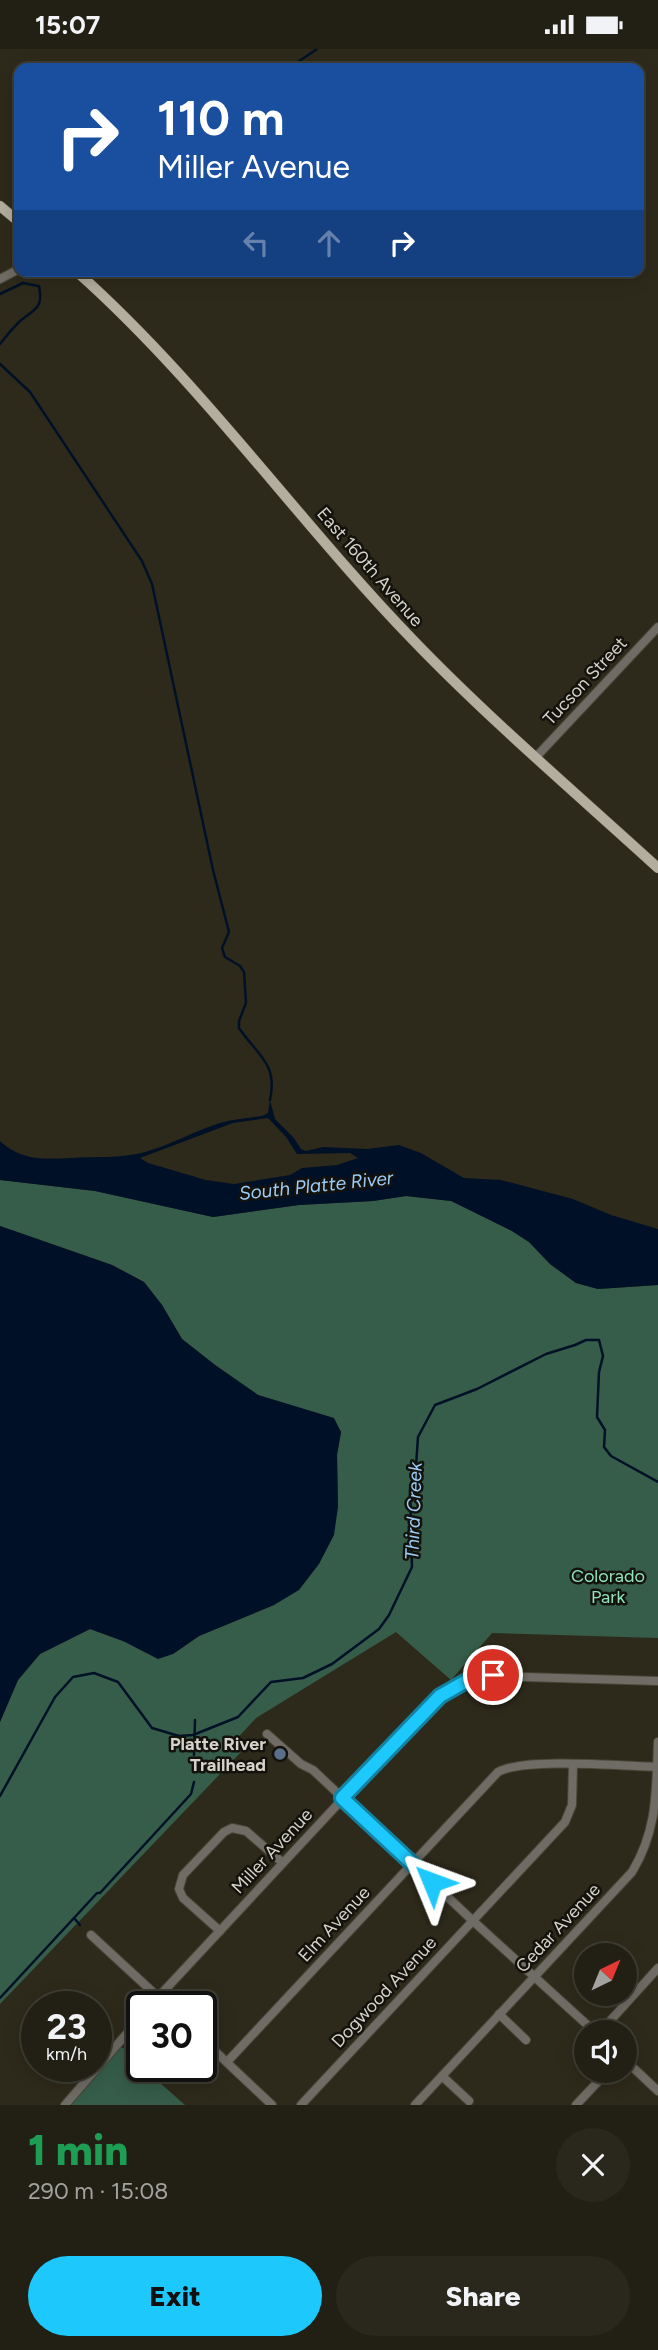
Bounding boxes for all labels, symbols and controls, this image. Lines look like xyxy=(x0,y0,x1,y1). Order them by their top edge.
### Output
text: 15:07 xyxy=(35,9,100,41)
text: 110 m xyxy=(157,88,285,147)
icon: right xyxy=(42,91,133,182)
text: Miller Avenue xyxy=(157,148,350,186)
icon: left xyxy=(237,224,275,262)
icon: ahead xyxy=(310,224,348,262)
icon: right xyxy=(383,224,421,262)
street label: East 160th Avenue xyxy=(312,503,428,631)
street label: Tucson Street xyxy=(539,632,632,730)
water label: South Platte River xyxy=(238,1166,395,1205)
water label: Third Creek xyxy=(400,1461,427,1560)
park label: Colorado Park xyxy=(571,1565,645,1608)
pin xyxy=(463,1645,523,1705)
icon: arrive xyxy=(474,1656,512,1694)
place label: Platte River Trailhead xyxy=(170,1733,266,1776)
marker: Platte River Trailhead xyxy=(272,1746,288,1762)
street label: Miller Avenue xyxy=(227,1804,317,1898)
position arrow xyxy=(395,1845,469,1919)
street label: Cedar Avenue xyxy=(511,1879,605,1977)
street label: Elm Avenue xyxy=(293,1882,375,1966)
street label: Dogwood Avenue xyxy=(327,1932,441,2052)
north arrow xyxy=(574,1943,637,2005)
map controls xyxy=(574,1943,637,2083)
speed limit sign: 30 xyxy=(126,1991,217,2082)
text: 23 xyxy=(47,2006,86,2048)
button: sound xyxy=(574,2020,637,2083)
text: km/h xyxy=(46,2043,87,2065)
text: 1 min xyxy=(28,2125,128,2176)
button: close xyxy=(556,2128,630,2202)
text: 290 m · 15:08 xyxy=(28,2177,168,2205)
button: Exit xyxy=(28,2256,322,2336)
button: Share xyxy=(336,2256,630,2336)

